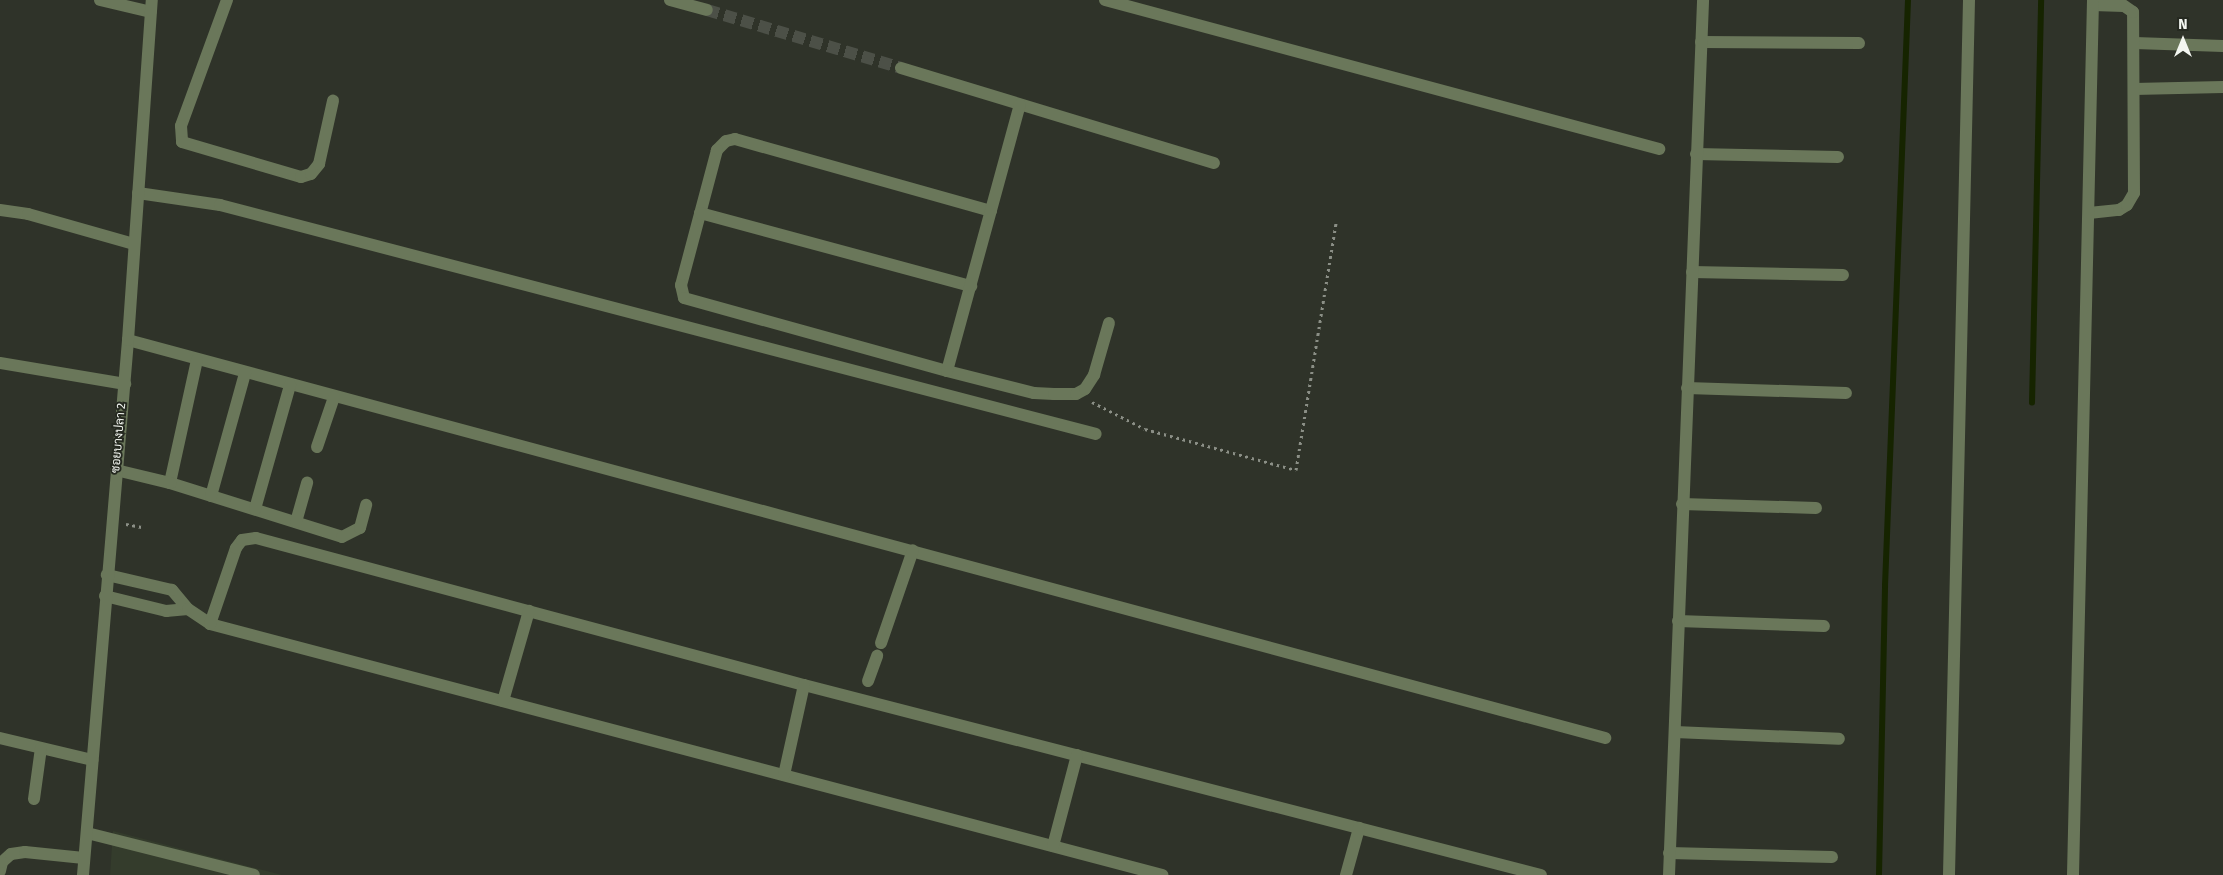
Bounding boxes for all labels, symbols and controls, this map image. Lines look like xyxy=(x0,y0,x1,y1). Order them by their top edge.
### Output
north arrow xyxy=(2158,15,2208,65)
text: N xyxy=(2178,16,2188,33)
street label: ซอยบางปลา 2 xyxy=(109,402,129,474)

